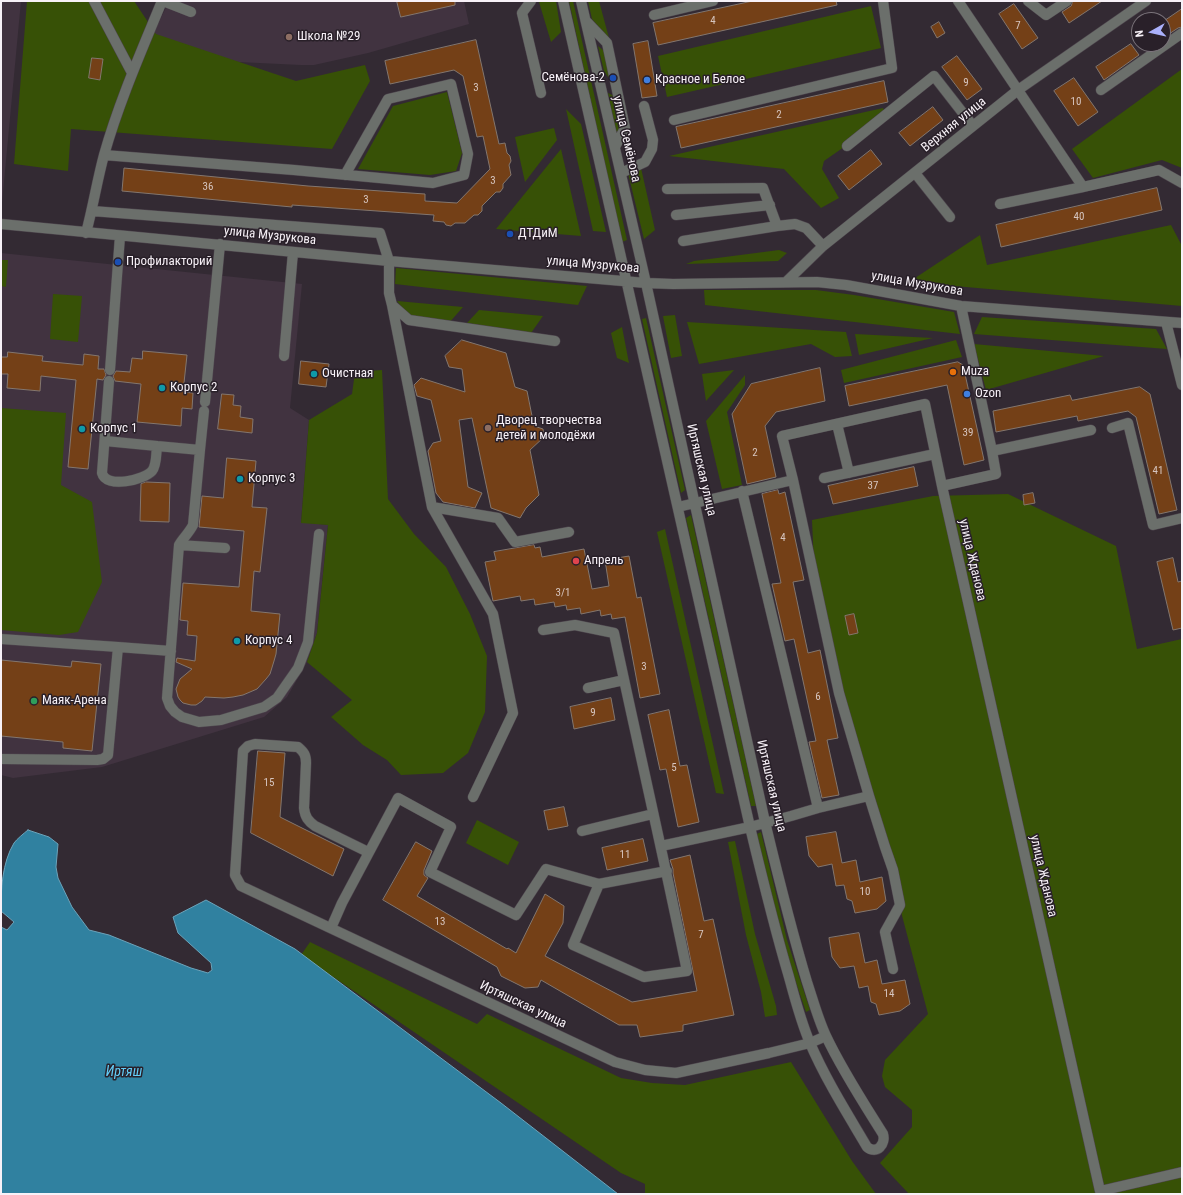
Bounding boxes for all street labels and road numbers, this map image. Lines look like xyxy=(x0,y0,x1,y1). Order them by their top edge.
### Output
street label: улица Семёнова xyxy=(608,94,644,184)
street label: Верхняя улица xyxy=(918,94,990,156)
street label: улица Музрукова xyxy=(223,223,317,249)
street label: улица Музрукова xyxy=(546,253,640,277)
street label: улица Музрукова xyxy=(870,268,964,300)
street label: Иртяшская улица xyxy=(683,422,719,518)
street label: улица Жданова xyxy=(955,517,989,603)
street label: Иртяшская улица xyxy=(753,738,789,834)
street label: улица Жданова xyxy=(1026,833,1060,919)
street label: Иртяшская улица xyxy=(477,978,569,1032)

